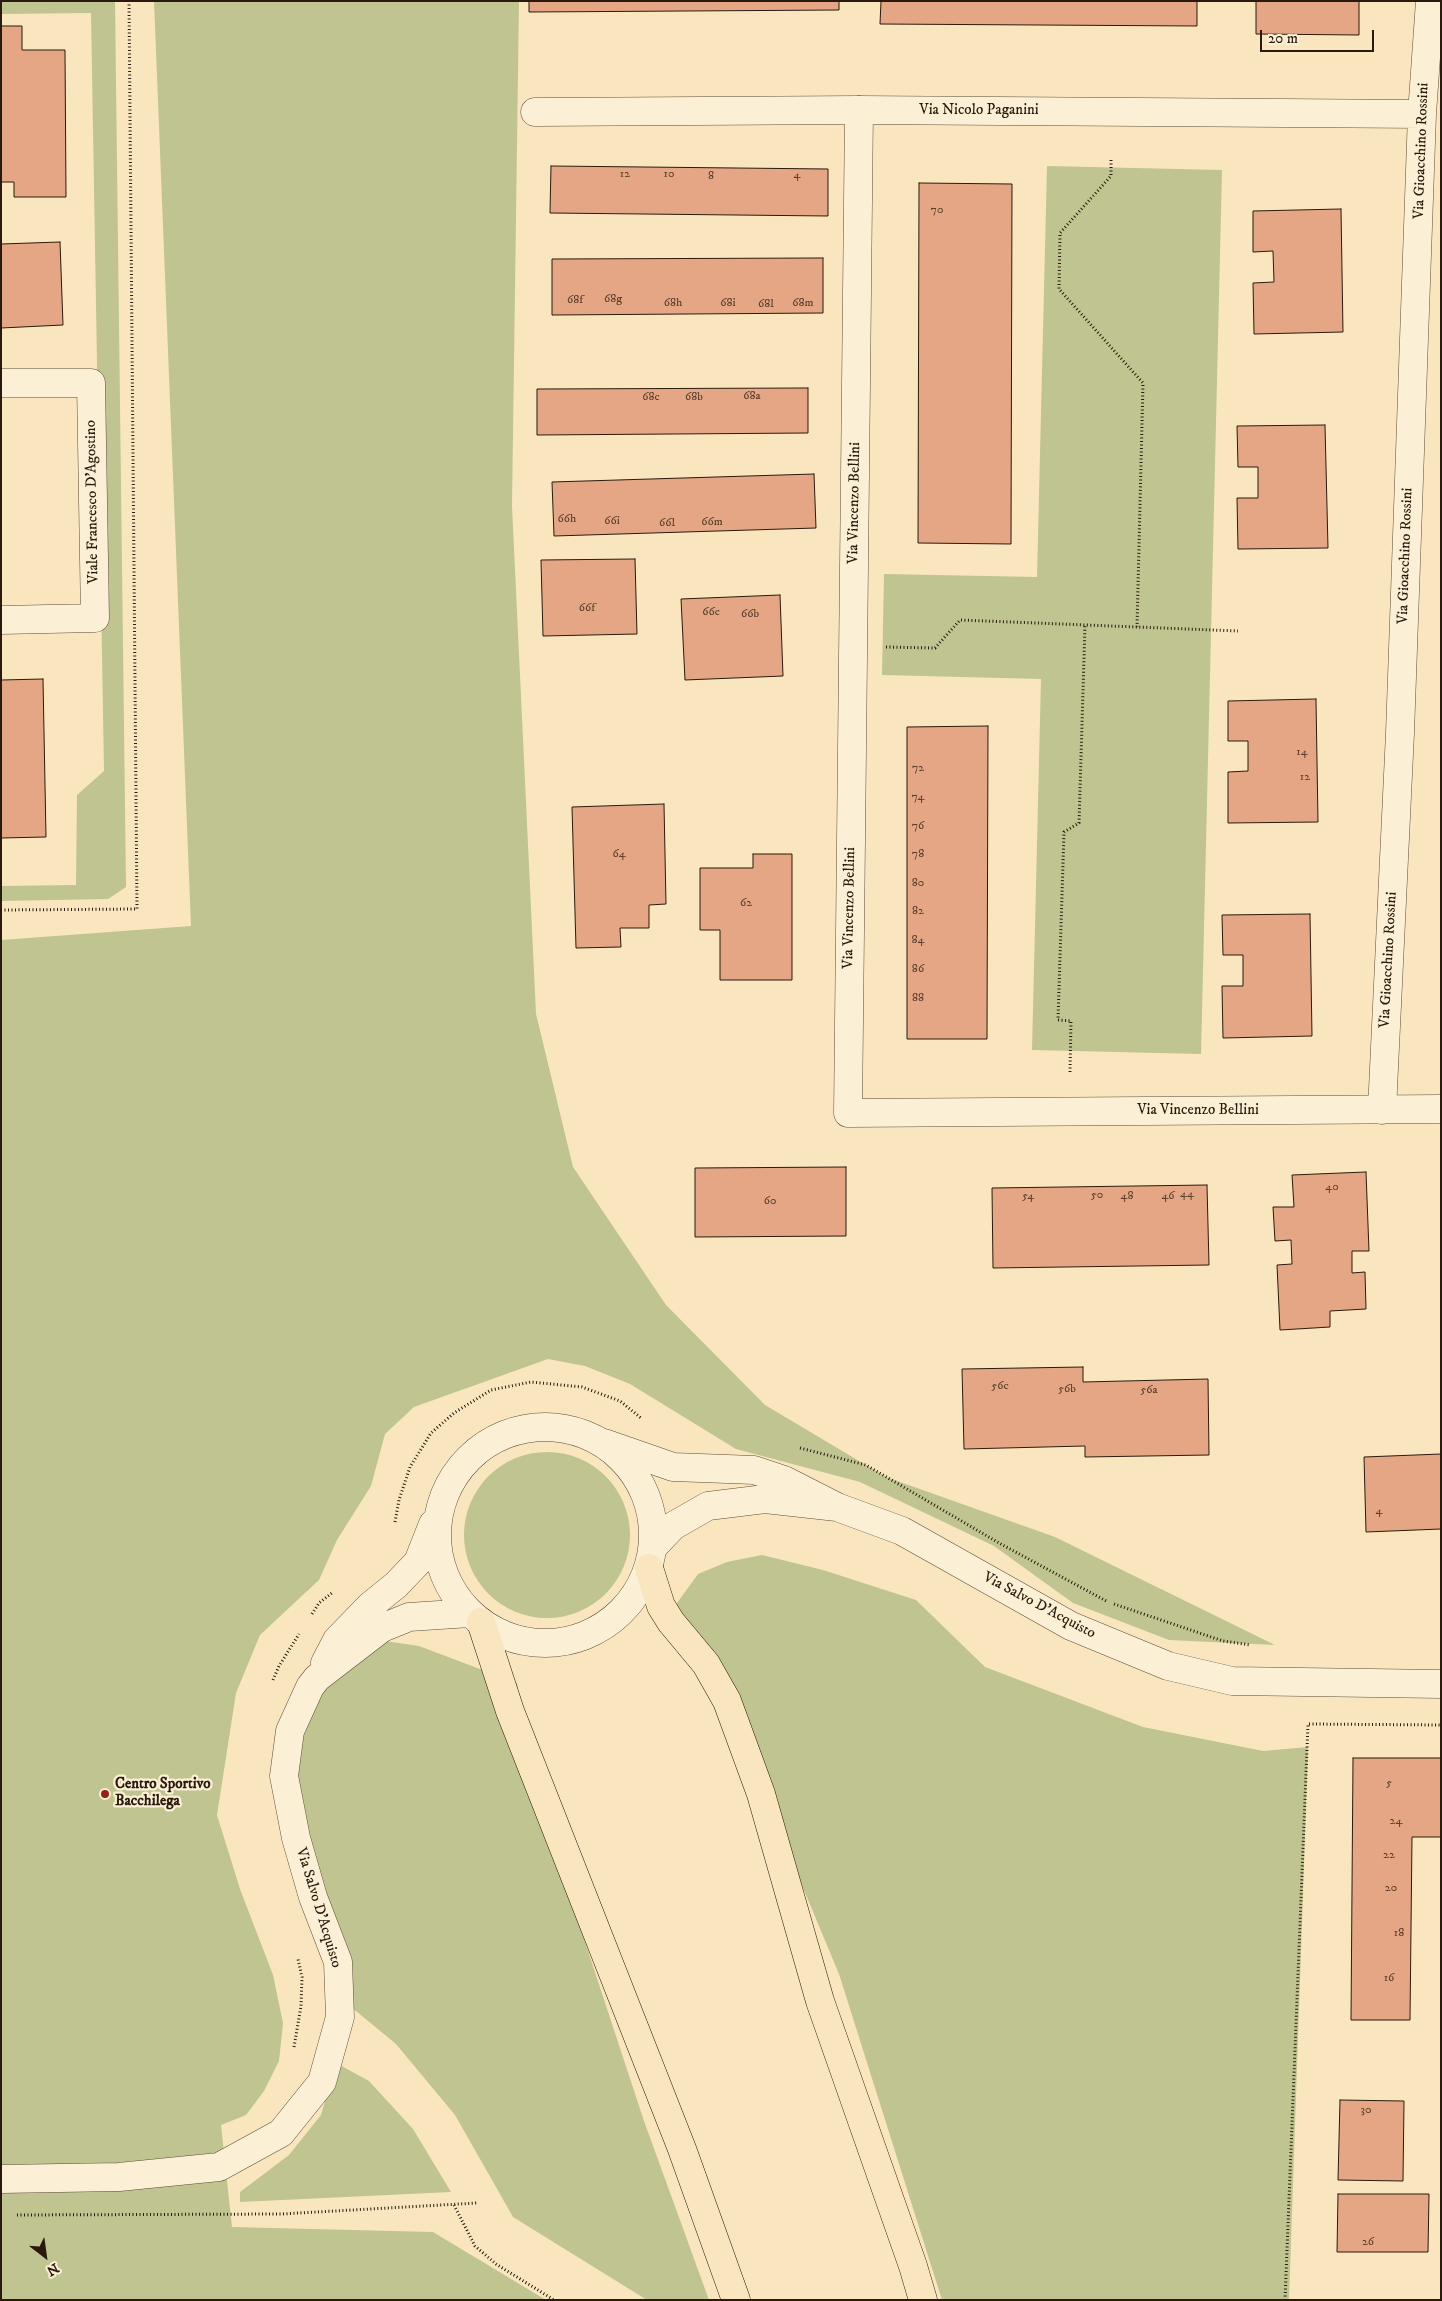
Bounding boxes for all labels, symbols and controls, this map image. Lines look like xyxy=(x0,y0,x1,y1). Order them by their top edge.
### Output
scale bar xyxy=(1262,20,1376,52)
text: 20 m xyxy=(1268,29,1298,48)
street label: Via Gioacchino Rossini xyxy=(1411,82,1433,220)
street label: Via Nicolo Paganini xyxy=(919,102,1039,120)
house number: 12 xyxy=(620,168,630,182)
house number: 10 xyxy=(664,168,674,182)
house number: 4 xyxy=(794,169,800,183)
house number: 8 xyxy=(708,170,714,184)
house number: 70 xyxy=(931,204,943,218)
house number: 68g xyxy=(604,293,622,307)
house number: 68f xyxy=(567,294,583,308)
house number: 68h xyxy=(664,297,682,311)
house number: 68i xyxy=(720,297,736,311)
house number: 68m xyxy=(792,297,814,311)
house number: 68l xyxy=(758,298,774,312)
house number: 68a xyxy=(743,390,761,404)
house number: 68c xyxy=(642,391,660,405)
house number: 68b xyxy=(685,391,703,405)
street label: Viale Francesco D'Agostino xyxy=(83,420,103,584)
street label: Via Vincenzo Bellini xyxy=(845,442,865,564)
street label: Via Gioacchino Rossini xyxy=(1395,487,1417,625)
house number: 66h xyxy=(558,513,576,527)
house number: 66i xyxy=(604,515,620,529)
house number: 66m xyxy=(701,516,723,530)
house number: 66l xyxy=(659,517,675,531)
house number: 66f xyxy=(579,602,595,616)
house number: 66c xyxy=(702,606,720,620)
house number: 66b xyxy=(741,608,759,622)
house number: 14 xyxy=(1296,746,1308,760)
house number: 72 xyxy=(912,762,924,776)
house number: 12 xyxy=(1300,771,1310,785)
house number: 74 xyxy=(911,791,925,805)
house number: 76 xyxy=(912,820,924,834)
street label: Via Vincenzo Bellini xyxy=(840,847,860,969)
house number: 64 xyxy=(612,848,626,862)
house number: 78 xyxy=(912,848,924,862)
house number: 80 xyxy=(912,877,924,891)
street label: Via Gioacchino Rossini xyxy=(1376,891,1402,1029)
house number: 62 xyxy=(740,897,752,911)
house number: 82 xyxy=(912,905,924,919)
house number: 84 xyxy=(912,934,924,948)
house number: 86 xyxy=(912,963,924,977)
house number: 88 xyxy=(912,992,924,1006)
street label: Via Vincenzo Bellini xyxy=(1137,1102,1259,1120)
house number: 40 xyxy=(1325,1181,1339,1195)
house number: 44 xyxy=(1180,1188,1194,1202)
house number: 50 xyxy=(1091,1189,1103,1203)
house number: 54 xyxy=(1022,1190,1034,1204)
house number: 48 xyxy=(1121,1190,1133,1204)
house number: 46 xyxy=(1161,1190,1175,1204)
house number: 60 xyxy=(764,1195,776,1209)
house number: 56c xyxy=(991,1380,1009,1394)
house number: 56b xyxy=(1058,1383,1076,1397)
house number: 56a xyxy=(1140,1384,1158,1398)
house number: 4 xyxy=(1376,1505,1382,1519)
street label: Via Salvo D'Acquisto xyxy=(980,1569,1098,1643)
place label: Centro Sportivo Bacchilega xyxy=(115,1776,211,1811)
house number: 5 xyxy=(1386,1777,1392,1791)
marker: Centro Sportivo Bacchilega xyxy=(99,1788,111,1800)
house number: 24 xyxy=(1390,1815,1402,1829)
street label: Via Salvo D'Acquisto xyxy=(291,1846,345,1970)
house number: 22 xyxy=(1383,1849,1395,1863)
house number: 20 xyxy=(1385,1882,1397,1896)
house number: 18 xyxy=(1394,1927,1404,1941)
house number: 16 xyxy=(1384,1972,1394,1986)
house number: 30 xyxy=(1361,2104,1371,2118)
north arrow xyxy=(20,2231,70,2281)
house number: 26 xyxy=(1362,2236,1374,2250)
text: N xyxy=(43,2258,62,2280)

